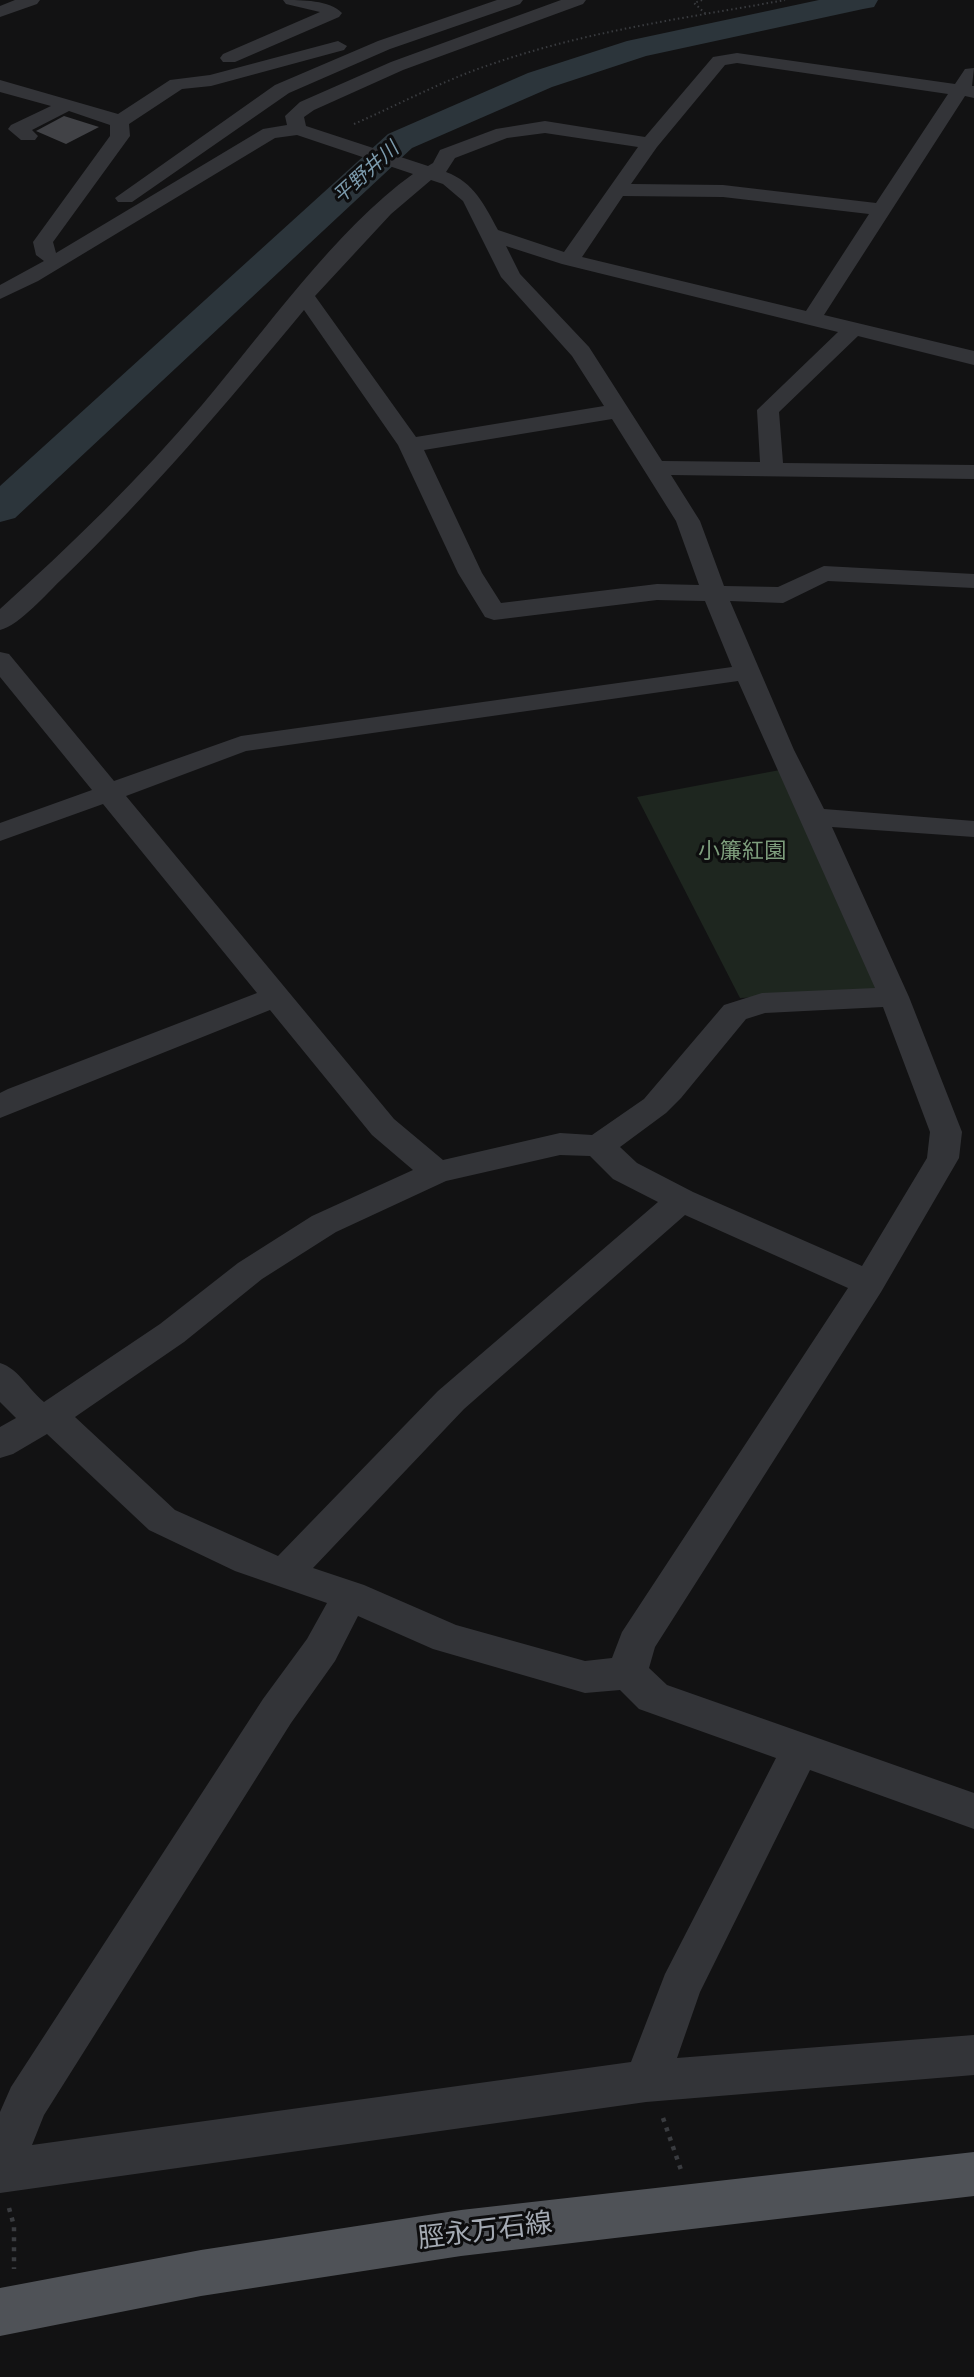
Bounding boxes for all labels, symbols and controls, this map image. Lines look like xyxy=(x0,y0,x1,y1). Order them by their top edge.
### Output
water label: 平野井川 xyxy=(328,137,404,209)
park label: 小簾紅園 xyxy=(698,838,786,864)
street label: 脛永万石線 xyxy=(416,2207,554,2255)

